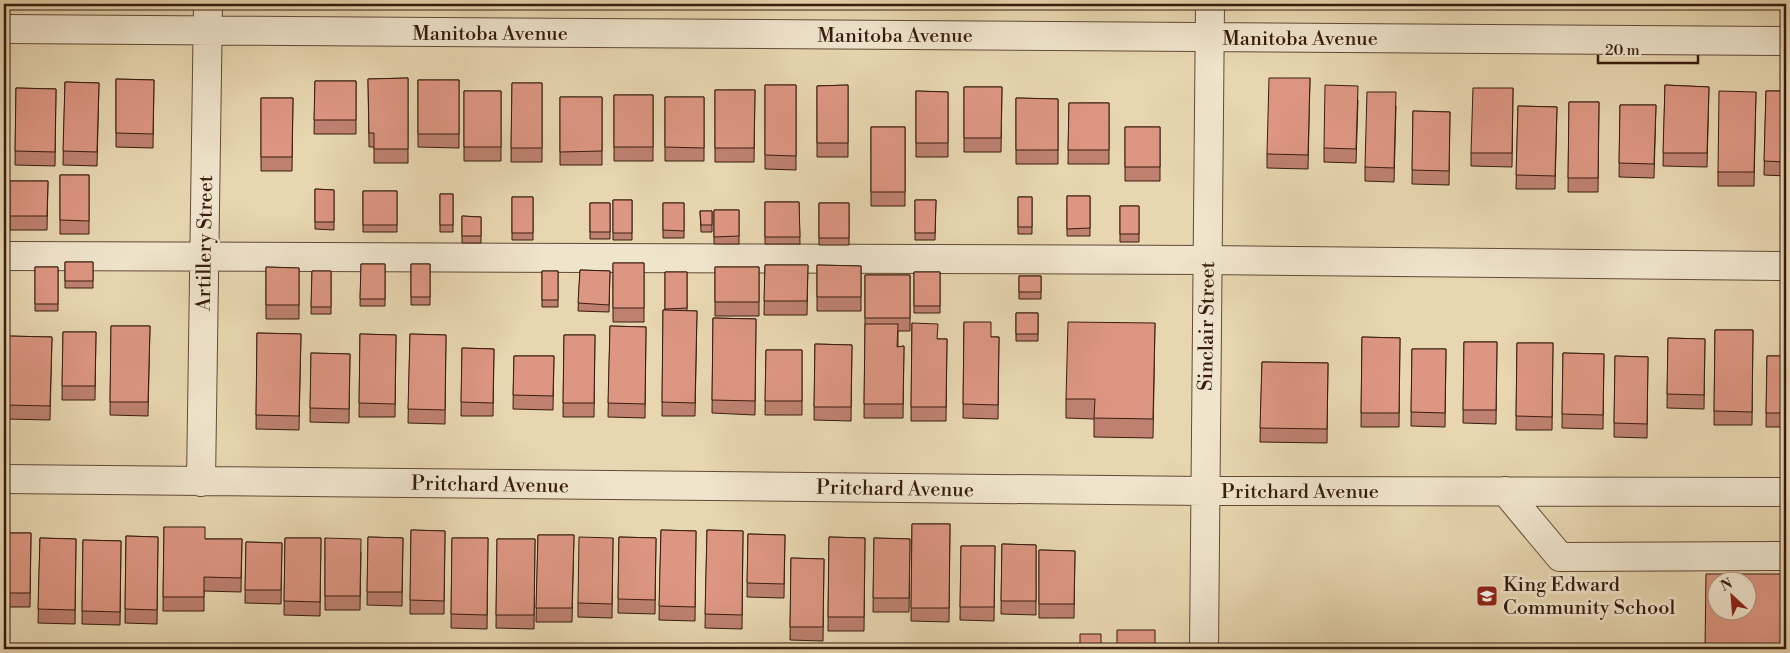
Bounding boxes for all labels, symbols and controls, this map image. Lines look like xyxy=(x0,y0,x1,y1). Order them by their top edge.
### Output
street label: Manitoba Avenue xyxy=(412,22,568,47)
street label: Manitoba Avenue xyxy=(817,24,973,49)
street label: Manitoba Avenue xyxy=(1222,27,1378,52)
scale bar xyxy=(1598,32,1698,64)
text: 20 m xyxy=(1605,41,1640,60)
street label: Artillery Street xyxy=(192,175,219,312)
street label: Sinclair Street xyxy=(1194,261,1221,391)
street label: Pritchard Avenue xyxy=(411,472,569,499)
street label: Pritchard Avenue xyxy=(816,476,974,503)
street label: Pritchard Avenue xyxy=(1221,480,1379,505)
north arrow xyxy=(1708,570,1758,620)
place label: King Edward Community School xyxy=(1503,573,1675,621)
text: N xyxy=(1718,575,1736,596)
school or university icon: King Edward Community School xyxy=(1475,584,1499,608)

